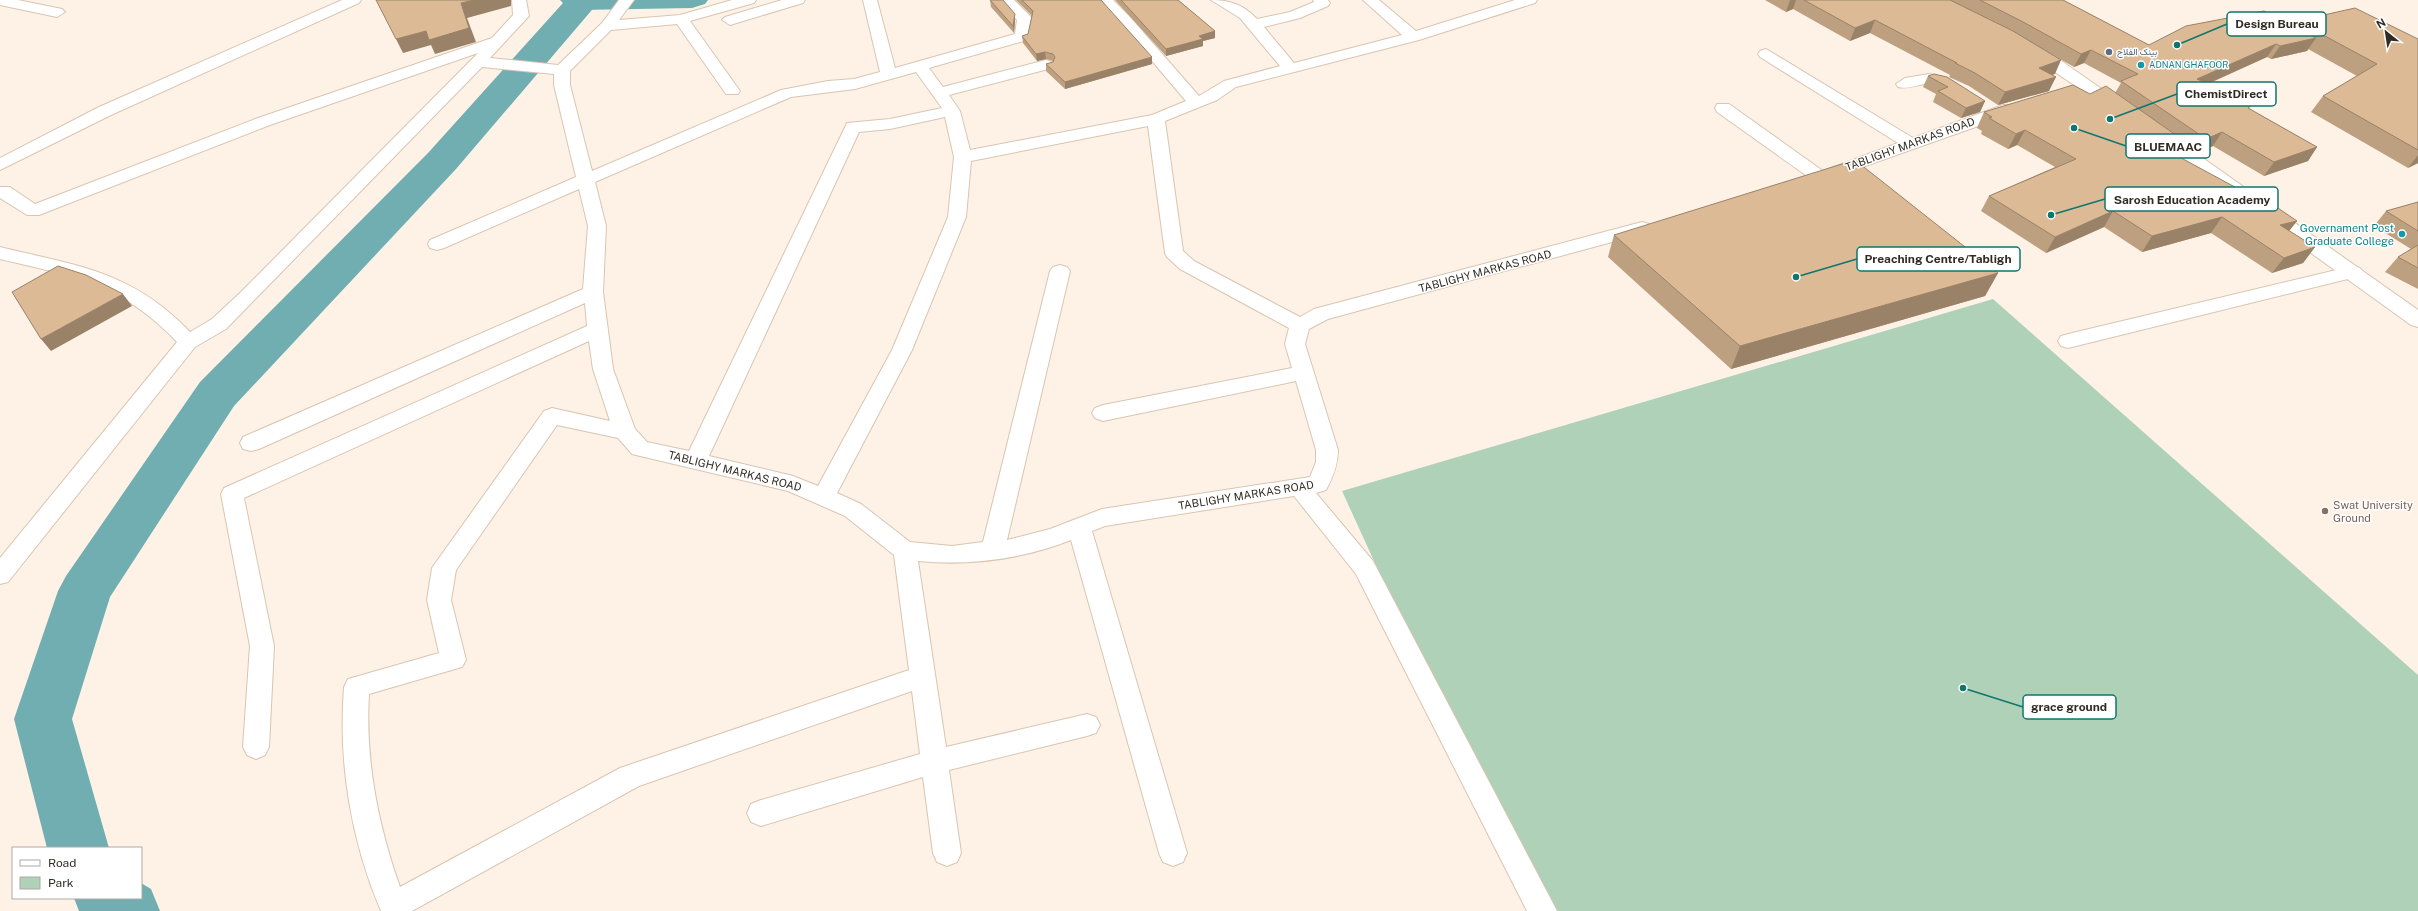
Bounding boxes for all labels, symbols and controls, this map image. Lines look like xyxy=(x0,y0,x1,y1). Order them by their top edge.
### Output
callout: Design Bureau xyxy=(2227,12,2326,36)
north arrow xyxy=(2366,12,2406,52)
text: N xyxy=(2374,16,2388,31)
text: Design Bureau xyxy=(2235,17,2319,31)
place label: بینک الفلاح xyxy=(2117,46,2158,58)
marker: بینک الفلاح xyxy=(2104,47,2114,57)
place label: ADNAN GHAFOOR xyxy=(2149,59,2228,70)
marker: ADNAN GHAFOOR xyxy=(2136,60,2146,70)
callout: ChemistDirect xyxy=(2177,82,2276,106)
text: ChemistDirect xyxy=(2185,87,2267,101)
street label: TABLIGHY MARKAS ROAD xyxy=(1844,115,1977,173)
callout: BLUEMAAC xyxy=(2126,134,2210,158)
text: BLUEMAAC xyxy=(2134,140,2202,154)
callout: Sarosh Education Academy xyxy=(2105,187,2278,211)
text: Sarosh Education Academy xyxy=(2114,193,2270,207)
place label: Governament Post Graduate College xyxy=(2300,222,2394,247)
marker: Governament Post Graduate College xyxy=(2397,229,2407,239)
street label: TABLIGHY MARKAS ROAD xyxy=(1417,247,1553,294)
callout: Preaching Centre/Tabligh xyxy=(1857,247,2020,271)
text: Preaching Centre/Tabligh xyxy=(1864,252,2012,266)
street label: TABLIGHY MARKAS ROAD xyxy=(667,449,803,493)
street label: TABLIGHY MARKAS ROAD xyxy=(1178,478,1315,512)
place label: Swat University Ground xyxy=(2333,499,2413,524)
marker: Swat University Ground xyxy=(2320,506,2330,516)
callout: grace ground xyxy=(2023,695,2116,719)
text: grace ground xyxy=(2031,700,2107,714)
legend xyxy=(12,847,142,899)
text: Road xyxy=(48,856,76,870)
text: Park xyxy=(48,876,74,890)

